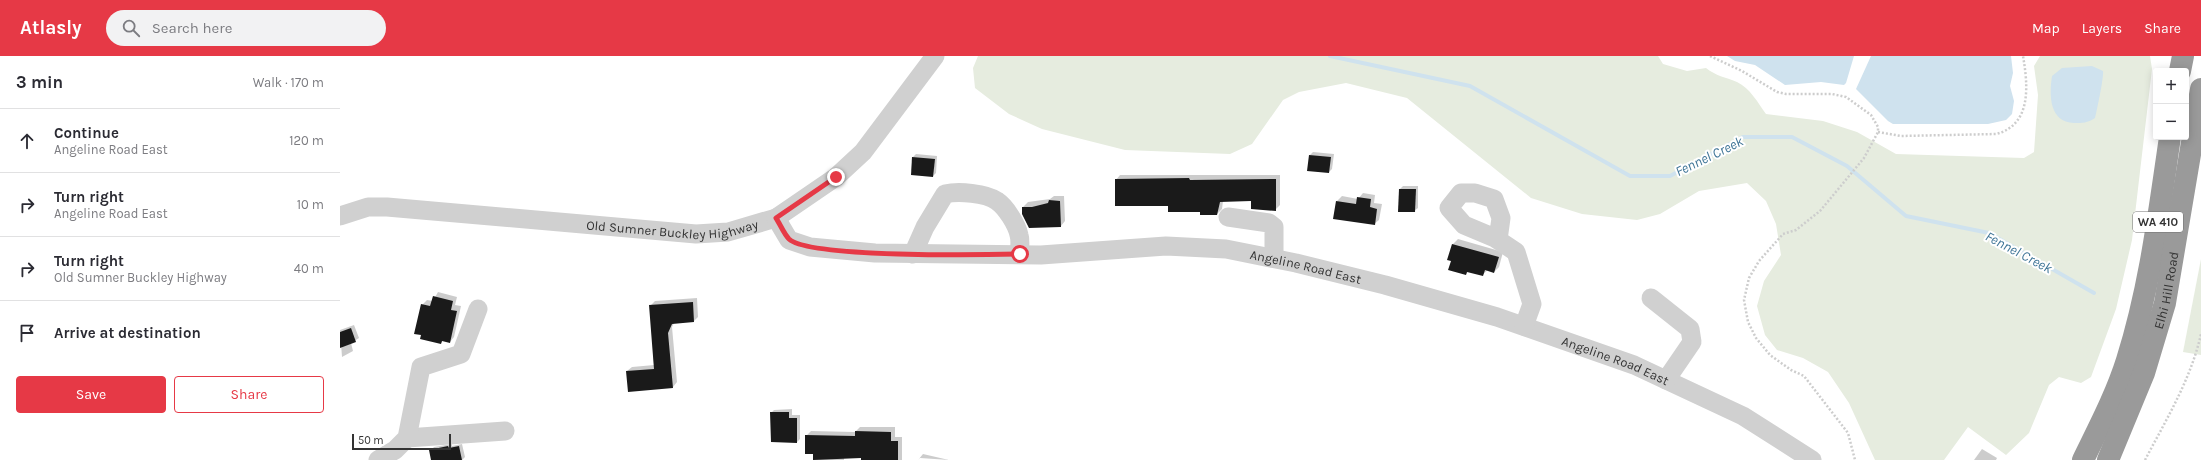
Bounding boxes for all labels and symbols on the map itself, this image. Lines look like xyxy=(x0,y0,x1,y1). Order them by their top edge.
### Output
water label: Fennel Creek xyxy=(1672,132,1747,180)
route end xyxy=(827,168,845,186)
road number: WA 410 xyxy=(2133,212,2183,232)
street label: Old Sumner Buckley Highway xyxy=(586,217,760,242)
water label: Fennel Creek xyxy=(1982,228,2056,278)
route start xyxy=(1011,245,1029,263)
street label: Angeline Road East xyxy=(1249,247,1363,287)
street label: Elhi Hill Road xyxy=(2151,250,2182,331)
street label: Angeline Road East xyxy=(1560,333,1671,388)
scale bar xyxy=(352,432,451,451)

